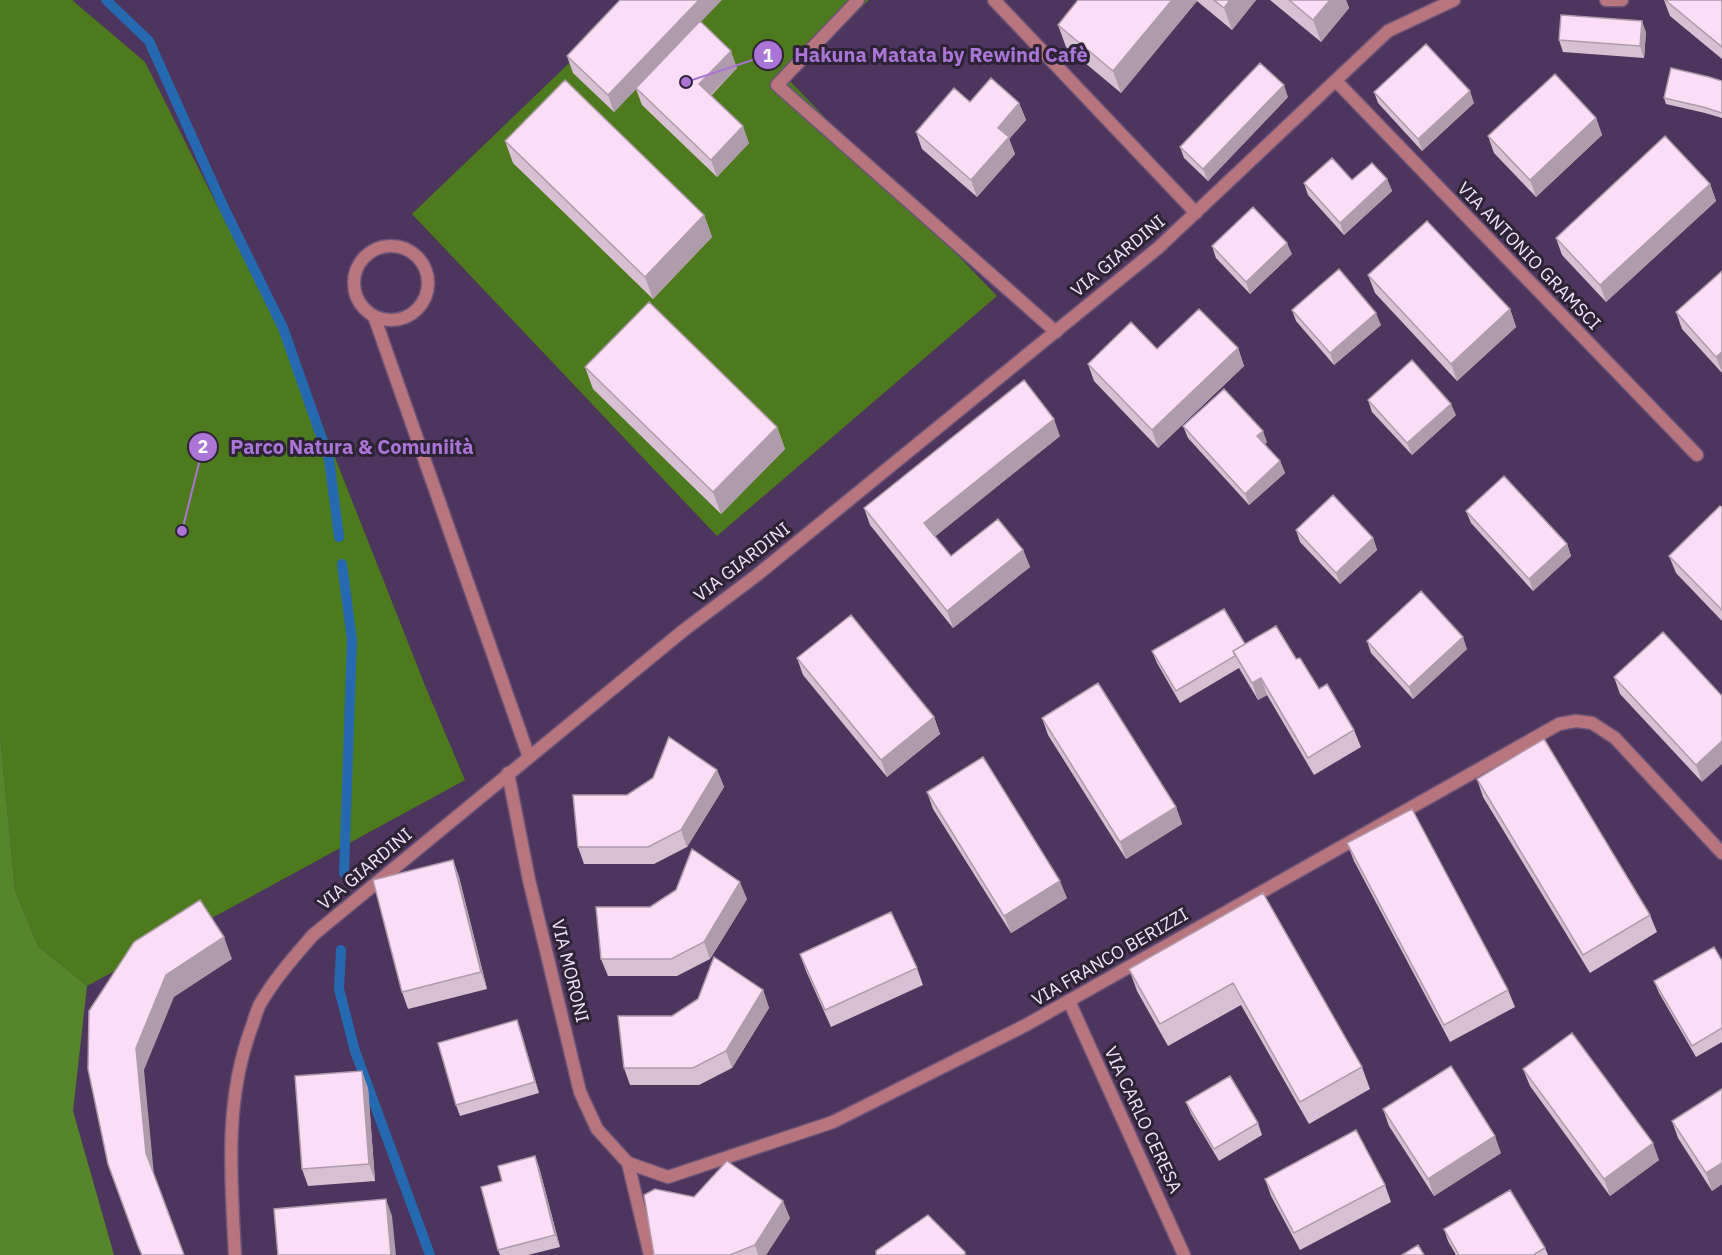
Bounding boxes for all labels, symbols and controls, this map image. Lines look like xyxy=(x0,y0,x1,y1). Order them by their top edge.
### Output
callout: Hakuna Matata by Rewind Cafè xyxy=(753,36,1100,74)
text: Hakuna Matata by Rewind Cafè xyxy=(794,41,1088,68)
text: 1 xyxy=(763,44,774,67)
street label: VIA ANTONIO GRAMSCI xyxy=(1453,177,1606,334)
street label: VIA GIARDINI xyxy=(1066,210,1169,302)
callout: Parco Natura & Comuniità xyxy=(188,428,485,466)
text: Parco Natura & Comuniità xyxy=(230,433,474,460)
text: 2 xyxy=(198,435,208,458)
street label: VIA GIARDINI xyxy=(689,517,794,606)
street label: VIA GIARDINI xyxy=(313,823,416,915)
street label: VIA FRANCO BERIZZI xyxy=(1027,902,1192,1011)
street label: VIA MORONI xyxy=(547,917,594,1025)
street label: VIA CARLO CERESA xyxy=(1099,1043,1188,1197)

